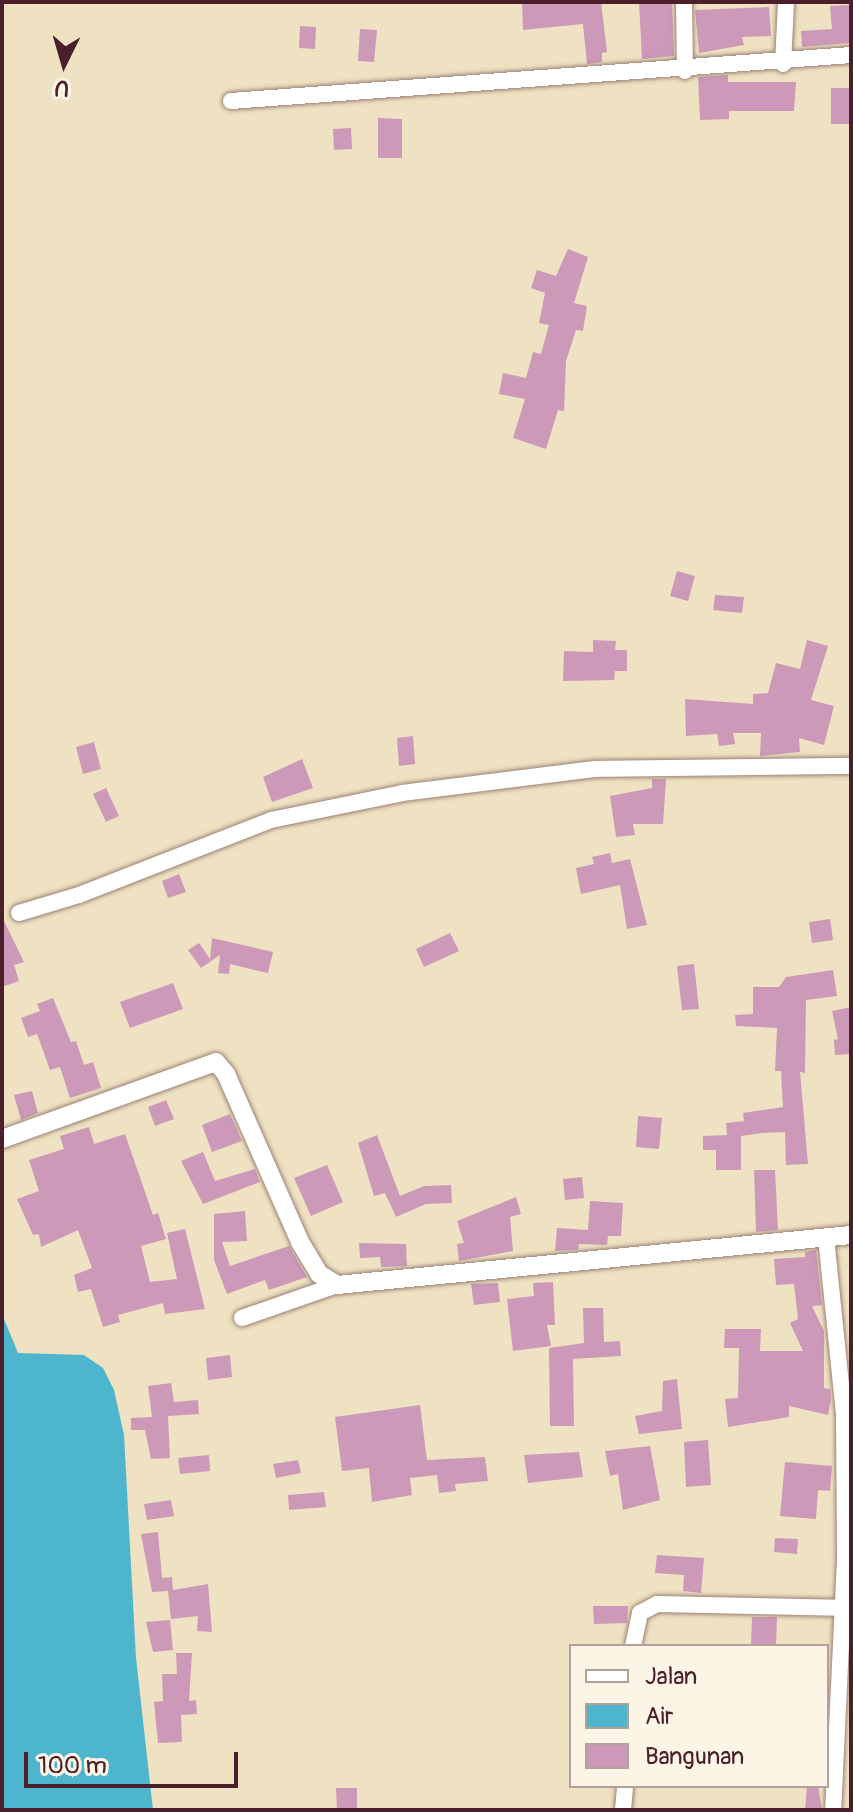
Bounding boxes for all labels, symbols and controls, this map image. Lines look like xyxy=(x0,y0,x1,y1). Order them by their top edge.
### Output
north arrow xyxy=(24,24,104,104)
text: U xyxy=(53,73,70,102)
legend xyxy=(569,1644,829,1788)
text: Jalan xyxy=(645,1662,697,1691)
text: Air xyxy=(645,1702,673,1731)
scale bar xyxy=(28,1736,242,1786)
text: Bangunan xyxy=(645,1742,744,1771)
text: 100 m xyxy=(38,1751,107,1780)

